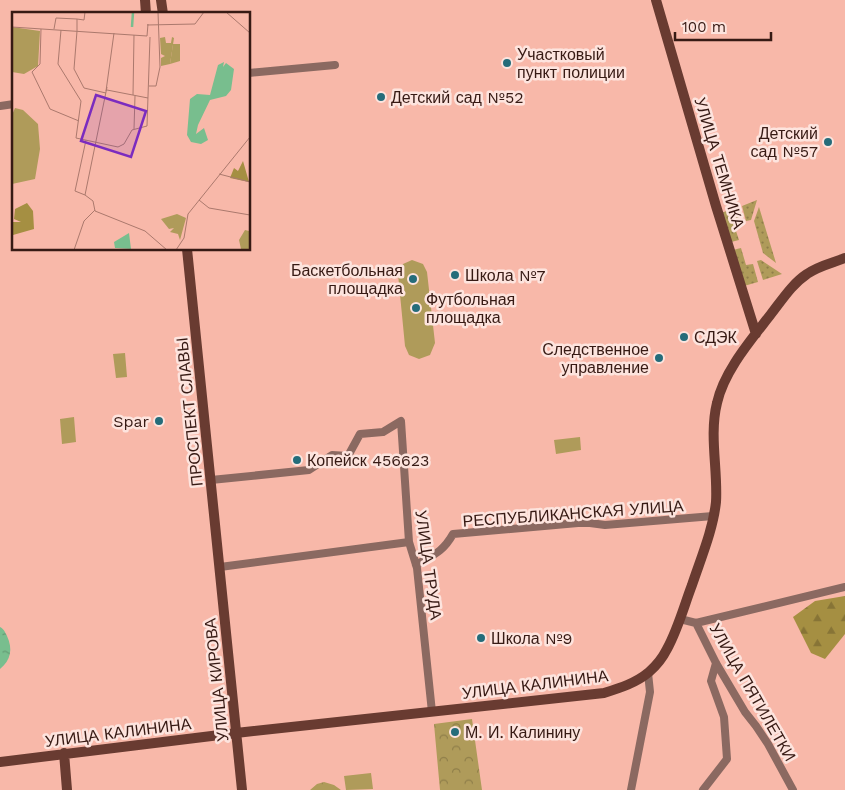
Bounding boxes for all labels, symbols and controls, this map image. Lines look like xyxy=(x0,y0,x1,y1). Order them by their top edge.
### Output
scale bar xyxy=(675,10,771,42)
inset map xyxy=(12,12,250,250)
text: 100 m xyxy=(682,18,726,36)
place label: Участковый пункт полиции xyxy=(517,45,625,82)
marker: Участковый пункт полиции xyxy=(501,57,513,69)
place label: Детский сад №52 xyxy=(391,88,524,107)
marker: Детский сад №52 xyxy=(375,91,387,103)
street label: УЛИЦА ТЕМНИКА xyxy=(690,95,749,231)
place label: Детский сад №57 xyxy=(751,124,818,161)
marker: Детский сад №57 xyxy=(822,136,834,148)
place label: Баскетбольная площадка xyxy=(291,261,403,298)
place label: Школа №7 xyxy=(465,266,546,285)
marker: Школа №7 xyxy=(449,269,461,281)
marker: Баскетбольная площадка xyxy=(407,273,419,285)
place label: Футбольная площадка xyxy=(426,290,515,327)
marker: Футбольная площадка xyxy=(410,302,422,314)
place label: СДЭК xyxy=(694,328,738,347)
marker: СДЭК xyxy=(678,331,690,343)
street label: ПРОСПЕКТ СЛАВЫ xyxy=(172,337,207,487)
place label: Следственное управление xyxy=(542,340,649,377)
marker: Следственное управление xyxy=(653,352,665,364)
place label: Spar xyxy=(113,412,149,431)
marker: Spar xyxy=(153,415,165,427)
place label: Копейск 456623 xyxy=(307,451,429,470)
marker: Копейск 456623 xyxy=(291,454,303,466)
street label: РЕСПУБЛИКАНСКАЯ УЛИЦА xyxy=(462,496,684,531)
street label: УЛИЦА ТРУДА xyxy=(411,509,446,621)
street label: УЛИЦА КИРОВА xyxy=(201,617,232,743)
street label: УЛИЦА ПЯТИЛЕТКИ xyxy=(705,620,800,764)
place label: Школа №9 xyxy=(491,629,572,648)
marker: Школа №9 xyxy=(475,632,487,644)
street label: УЛИЦА КАЛИНИНА xyxy=(461,666,610,703)
street label: УЛИЦА КАЛИНИНА xyxy=(44,714,193,751)
place label: М. И. Калинину xyxy=(465,723,580,742)
marker: М. И. Калинину xyxy=(449,726,461,738)

